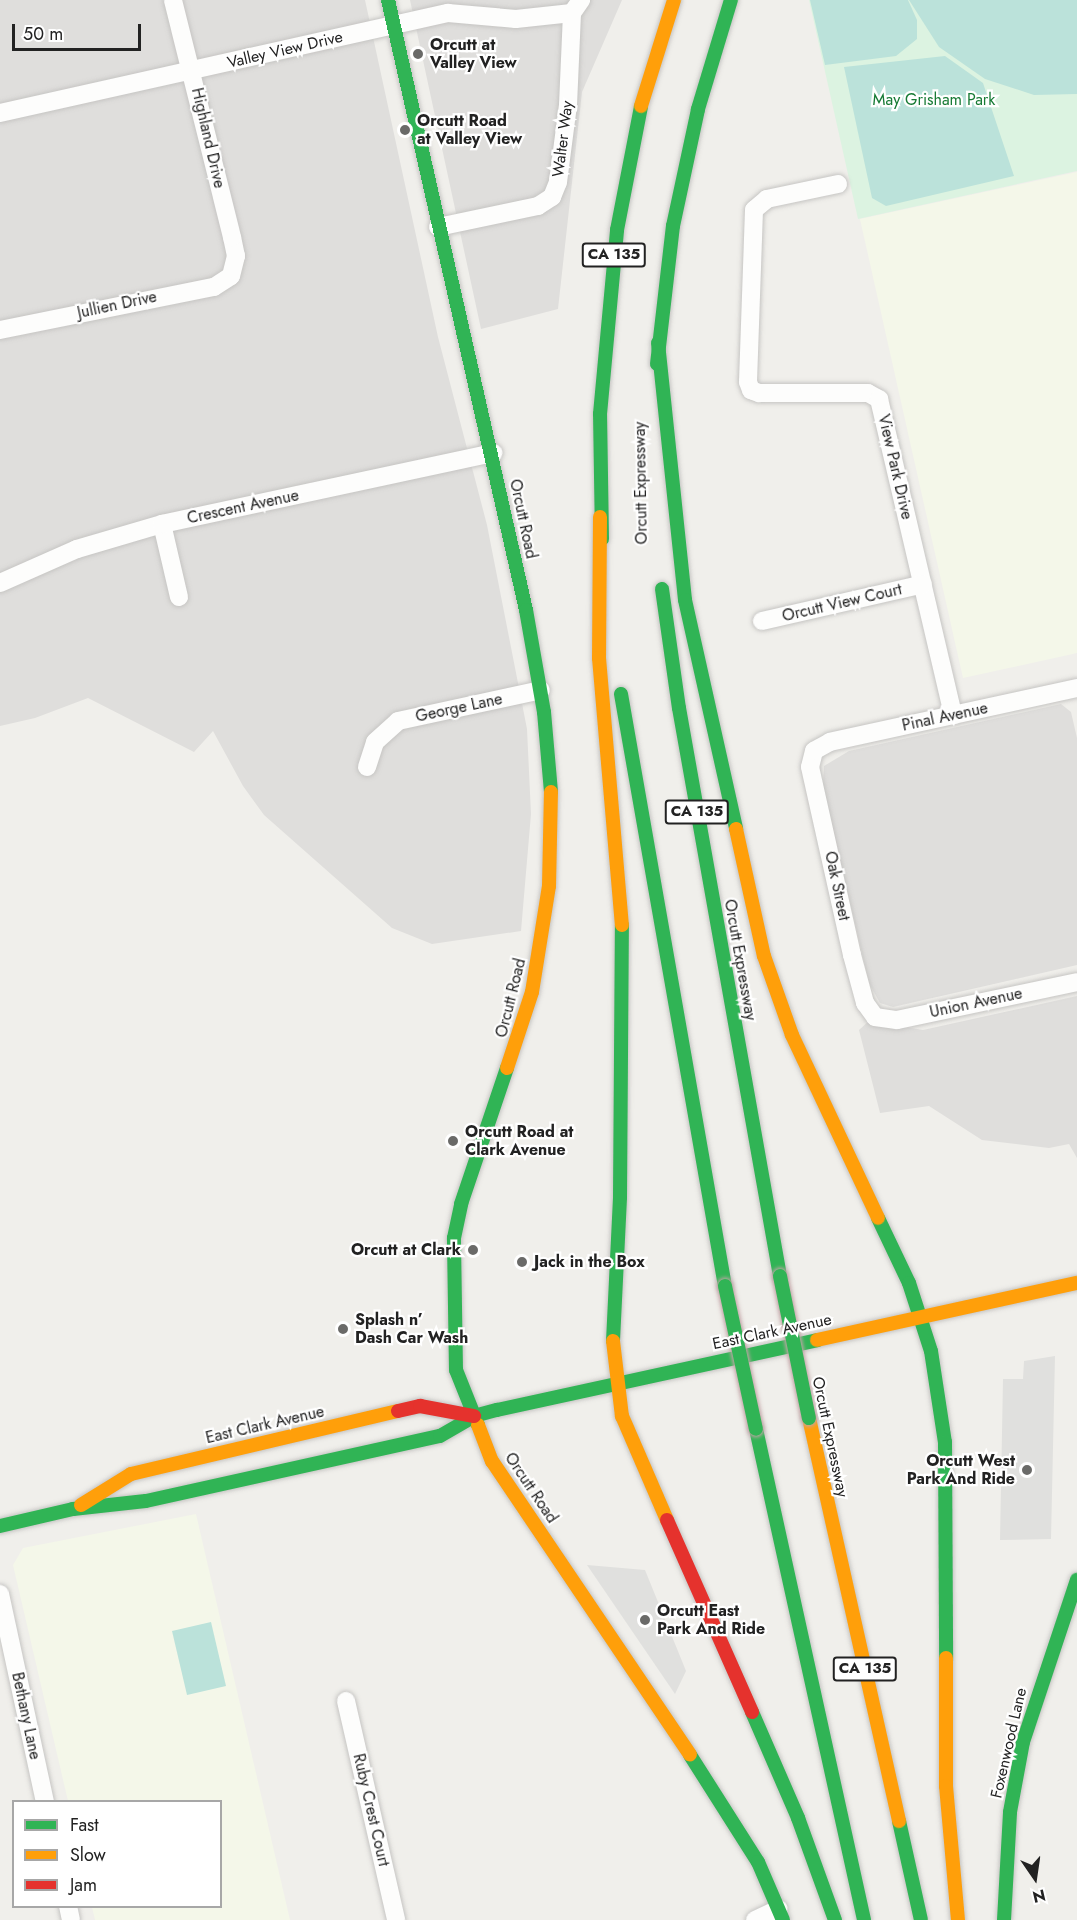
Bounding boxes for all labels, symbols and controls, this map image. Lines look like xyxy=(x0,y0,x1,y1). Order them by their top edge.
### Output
scale bar xyxy=(15,12,144,50)
text: 50 m xyxy=(23,21,63,47)
street label: Valley View Drive xyxy=(225,27,345,73)
place label: Orcutt at Valley View xyxy=(430,35,517,73)
marker: Orcutt at Valley View xyxy=(411,47,425,61)
street label: Highland Drive xyxy=(187,86,229,190)
park label: May Grisham Park xyxy=(873,90,995,110)
street label: Walter Way xyxy=(549,100,577,178)
place label: Orcutt Road at Valley View xyxy=(417,111,522,149)
marker: Orcutt Road at Valley View xyxy=(398,123,412,137)
road number: CA 135 xyxy=(581,243,647,267)
street label: Jullien Drive xyxy=(76,287,158,323)
street label: View Park Drive xyxy=(874,413,916,521)
street label: Orcutt Expressway xyxy=(630,421,652,545)
street label: Orcutt Road xyxy=(505,477,541,561)
street label: Crescent Avenue xyxy=(185,486,301,528)
street label: Orcutt View Court xyxy=(780,580,904,626)
street label: George Lane xyxy=(414,689,504,727)
street label: Pinal Avenue xyxy=(900,699,990,735)
road number: CA 135 xyxy=(664,800,730,824)
street label: Oak Street xyxy=(820,850,854,922)
street label: Orcutt Expressway xyxy=(720,898,760,1022)
street label: Orcutt Road xyxy=(492,956,530,1040)
street label: Union Avenue xyxy=(928,984,1024,1022)
place label: Orcutt Road at Clark Avenue xyxy=(465,1122,573,1160)
marker: Orcutt Road at Clark Avenue xyxy=(446,1134,460,1148)
place label: Orcutt at Clark xyxy=(351,1240,461,1260)
marker: Orcutt at Clark xyxy=(466,1243,480,1257)
place label: Jack in the Box xyxy=(534,1252,645,1272)
marker: Jack in the Box xyxy=(515,1255,529,1269)
place label: Splash n’ Dash Car Wash xyxy=(355,1310,468,1348)
street label: East Clark Avenue xyxy=(711,1310,833,1354)
marker: Splash n’ Dash Car Wash xyxy=(336,1322,350,1336)
street label: Orcutt Expressway xyxy=(808,1375,852,1499)
street label: East Clark Avenue xyxy=(204,1402,326,1448)
street label: Orcutt Road xyxy=(500,1449,562,1527)
place label: Orcutt West Park And Ride xyxy=(907,1451,1015,1489)
marker: Orcutt West Park And Ride xyxy=(1020,1463,1034,1477)
place label: Orcutt East Park And Ride xyxy=(657,1601,765,1639)
marker: Orcutt East Park And Ride xyxy=(638,1613,652,1627)
road number: CA 135 xyxy=(832,1657,898,1681)
street label: Bethany Lane xyxy=(7,1671,45,1761)
street label: Foxenwood Lane xyxy=(987,1686,1031,1800)
street label: Ruby Crest Court xyxy=(349,1752,393,1868)
legend xyxy=(12,1800,222,1908)
text: Fast xyxy=(70,1812,99,1838)
text: Slow xyxy=(70,1842,106,1868)
north arrow xyxy=(1005,1848,1065,1908)
text: Jam xyxy=(70,1872,97,1898)
text: N xyxy=(1030,1883,1048,1909)

